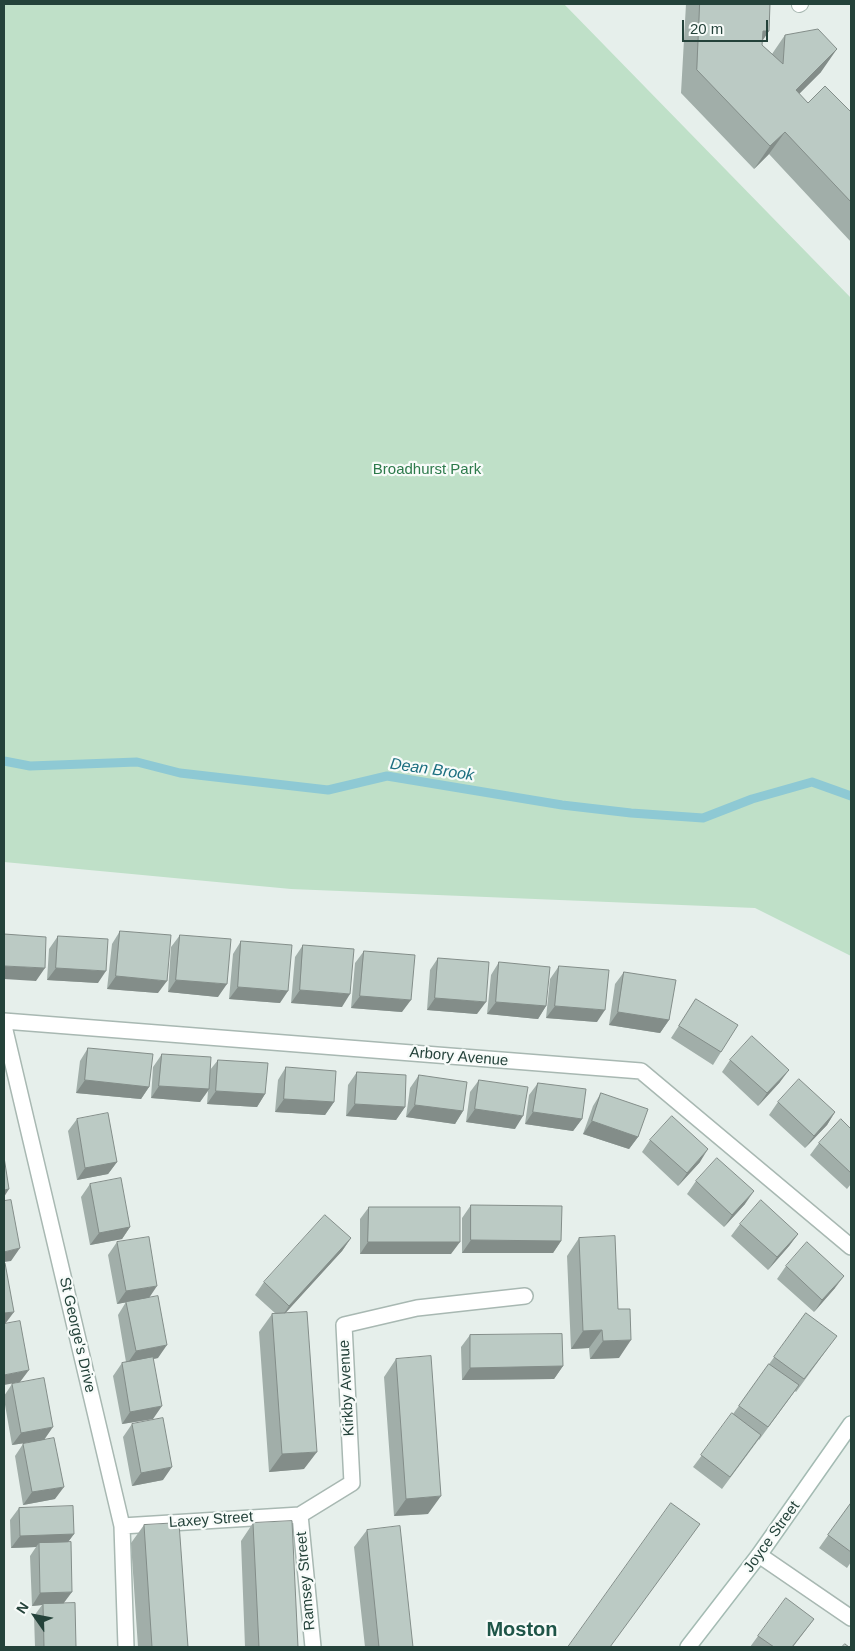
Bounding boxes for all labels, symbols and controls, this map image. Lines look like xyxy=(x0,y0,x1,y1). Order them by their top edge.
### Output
scale bar xyxy=(685,10,771,42)
text: 20 m xyxy=(690,20,723,37)
park label: Broadhurst Park xyxy=(373,461,481,479)
water label: Dean Brook xyxy=(389,755,475,785)
street label: Arbory Avenue xyxy=(409,1044,509,1070)
street label: St George's Drive xyxy=(55,1276,99,1394)
street label: Kirkby Avenue xyxy=(335,1339,359,1437)
street label: Joyce Street xyxy=(740,1498,804,1576)
street label: Laxey Street xyxy=(168,1508,254,1532)
street label: Ramsey Street xyxy=(293,1531,319,1631)
north arrow xyxy=(10,1591,60,1641)
text: N xyxy=(13,1599,32,1616)
district label: Moston xyxy=(486,1618,558,1642)

